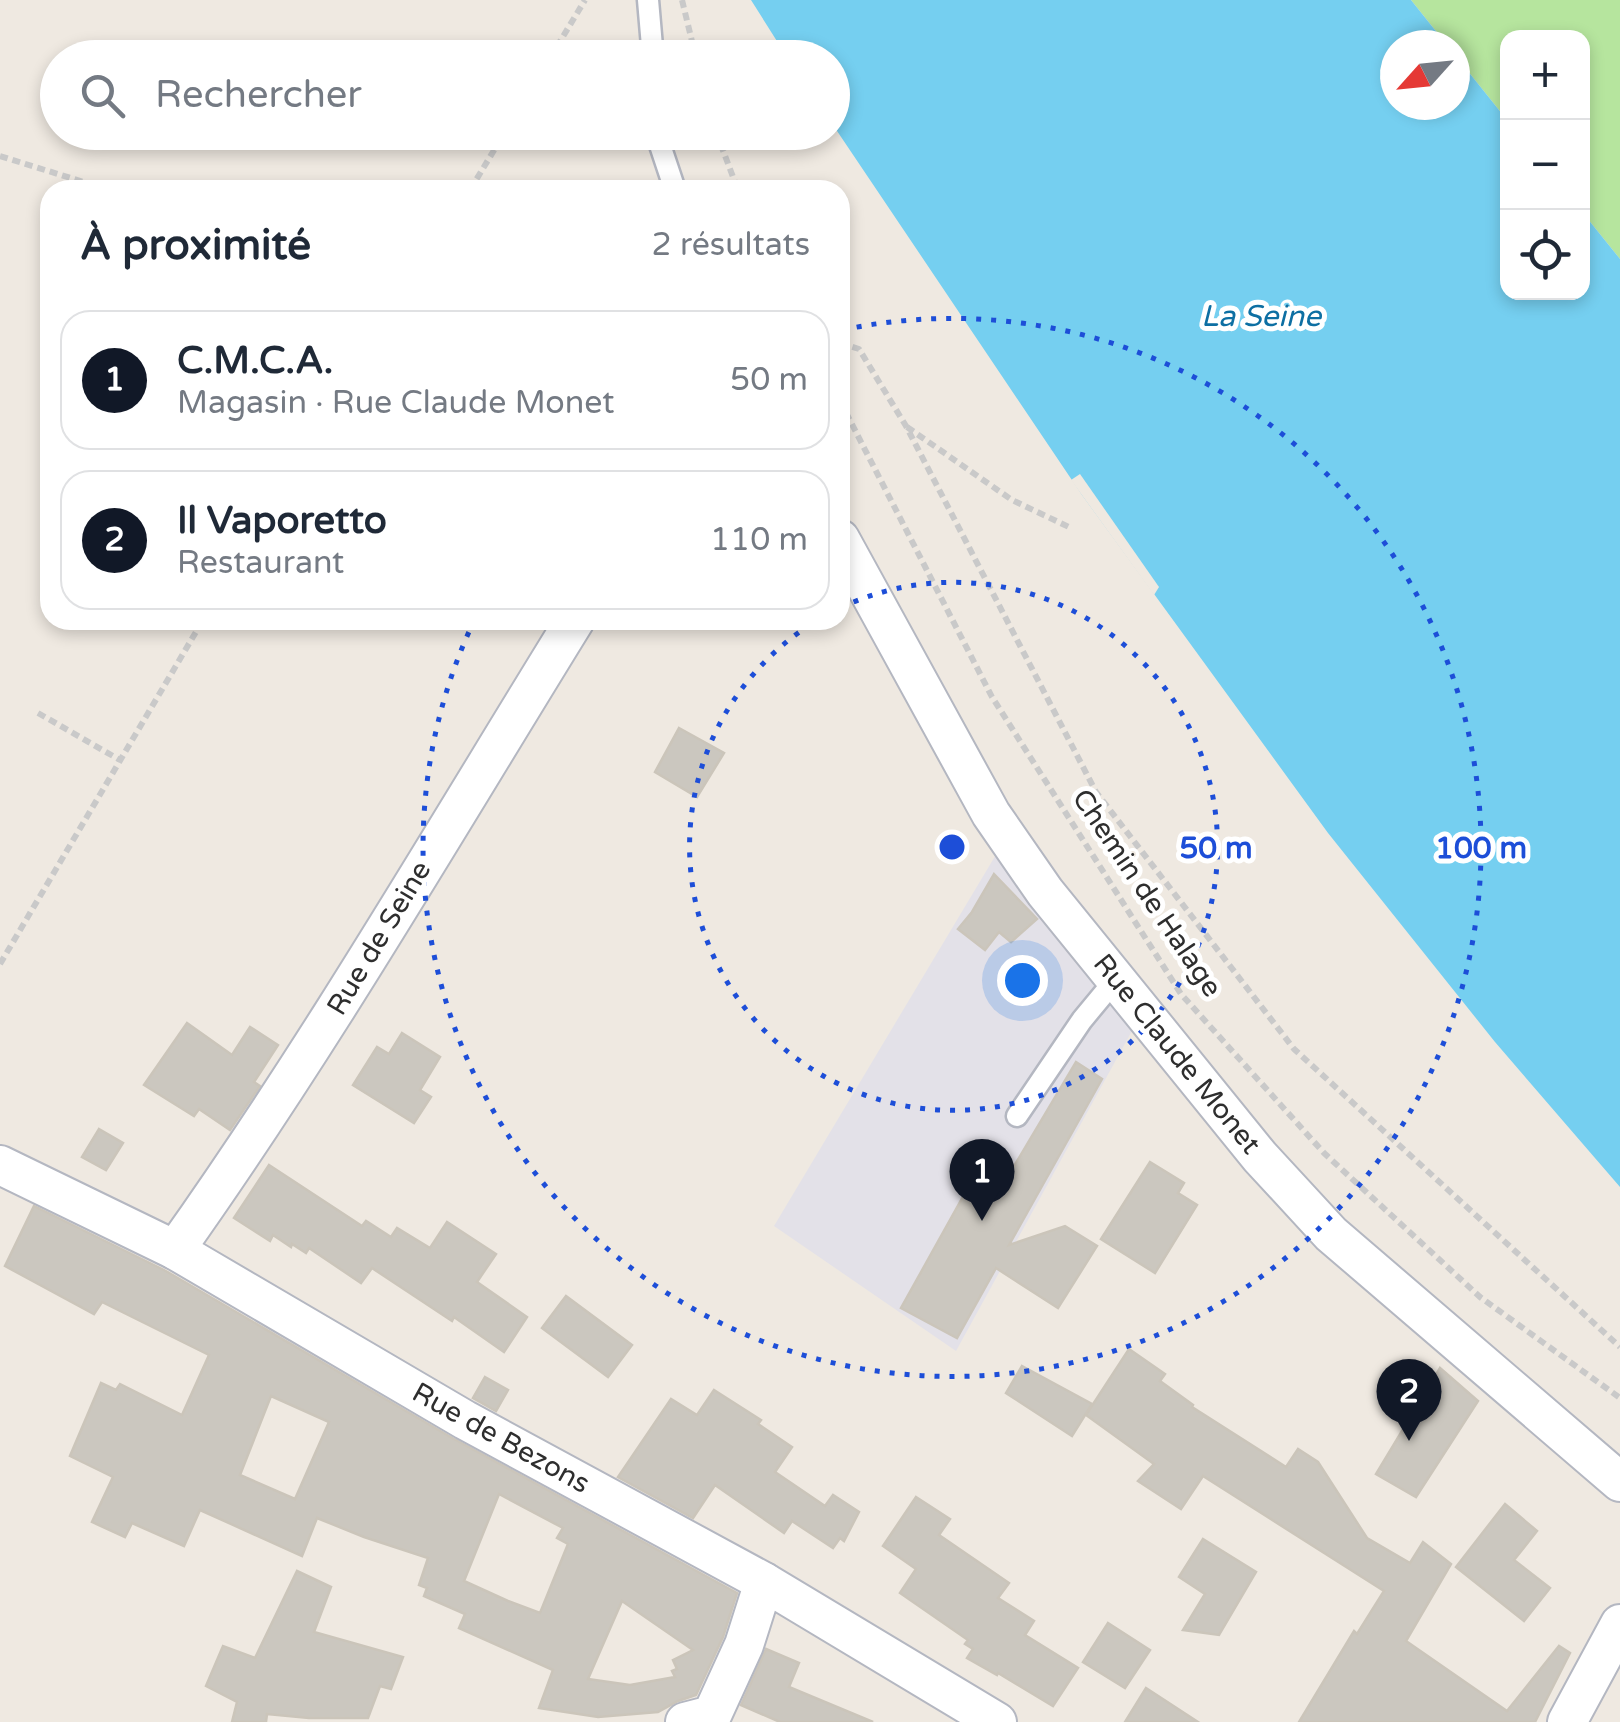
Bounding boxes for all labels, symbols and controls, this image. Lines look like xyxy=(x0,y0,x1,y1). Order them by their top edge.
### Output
north arrow xyxy=(1380,30,1470,120)
map controls xyxy=(1500,30,1590,300)
button: + xyxy=(1500,30,1590,120)
search box xyxy=(40,40,850,150)
icon: search xyxy=(75,68,130,123)
text: Rechercher xyxy=(155,72,362,118)
button: − xyxy=(1500,120,1590,210)
button: locate xyxy=(1500,210,1590,300)
text: À proximité xyxy=(80,220,311,271)
text: 2 résultats xyxy=(651,226,810,264)
water label: La Seine xyxy=(1201,298,1323,335)
text: C.M.C.A. xyxy=(177,338,333,384)
text: 1 xyxy=(104,361,125,399)
text: 50 m xyxy=(730,361,808,399)
text: Magasin · Rue Claude Monet xyxy=(177,384,614,422)
text: Il Vaporetto xyxy=(177,498,387,544)
text: 2 xyxy=(104,521,125,559)
text: 110 m xyxy=(710,521,808,559)
text: Restaurant xyxy=(177,544,344,582)
street label: Chemin de Halage xyxy=(1065,783,1229,1003)
centre of rings xyxy=(934,829,970,865)
text: 50 m xyxy=(1179,830,1253,867)
text: 100 m xyxy=(1435,830,1527,867)
street label: Rue de Seine xyxy=(320,855,438,1021)
street label: Rue Claude Monet xyxy=(1086,947,1268,1161)
your location xyxy=(997,955,1048,1006)
pin: 1 xyxy=(950,1138,1014,1221)
pin: 2 xyxy=(1376,1358,1442,1441)
street label: Rue de Bezons xyxy=(406,1375,596,1501)

